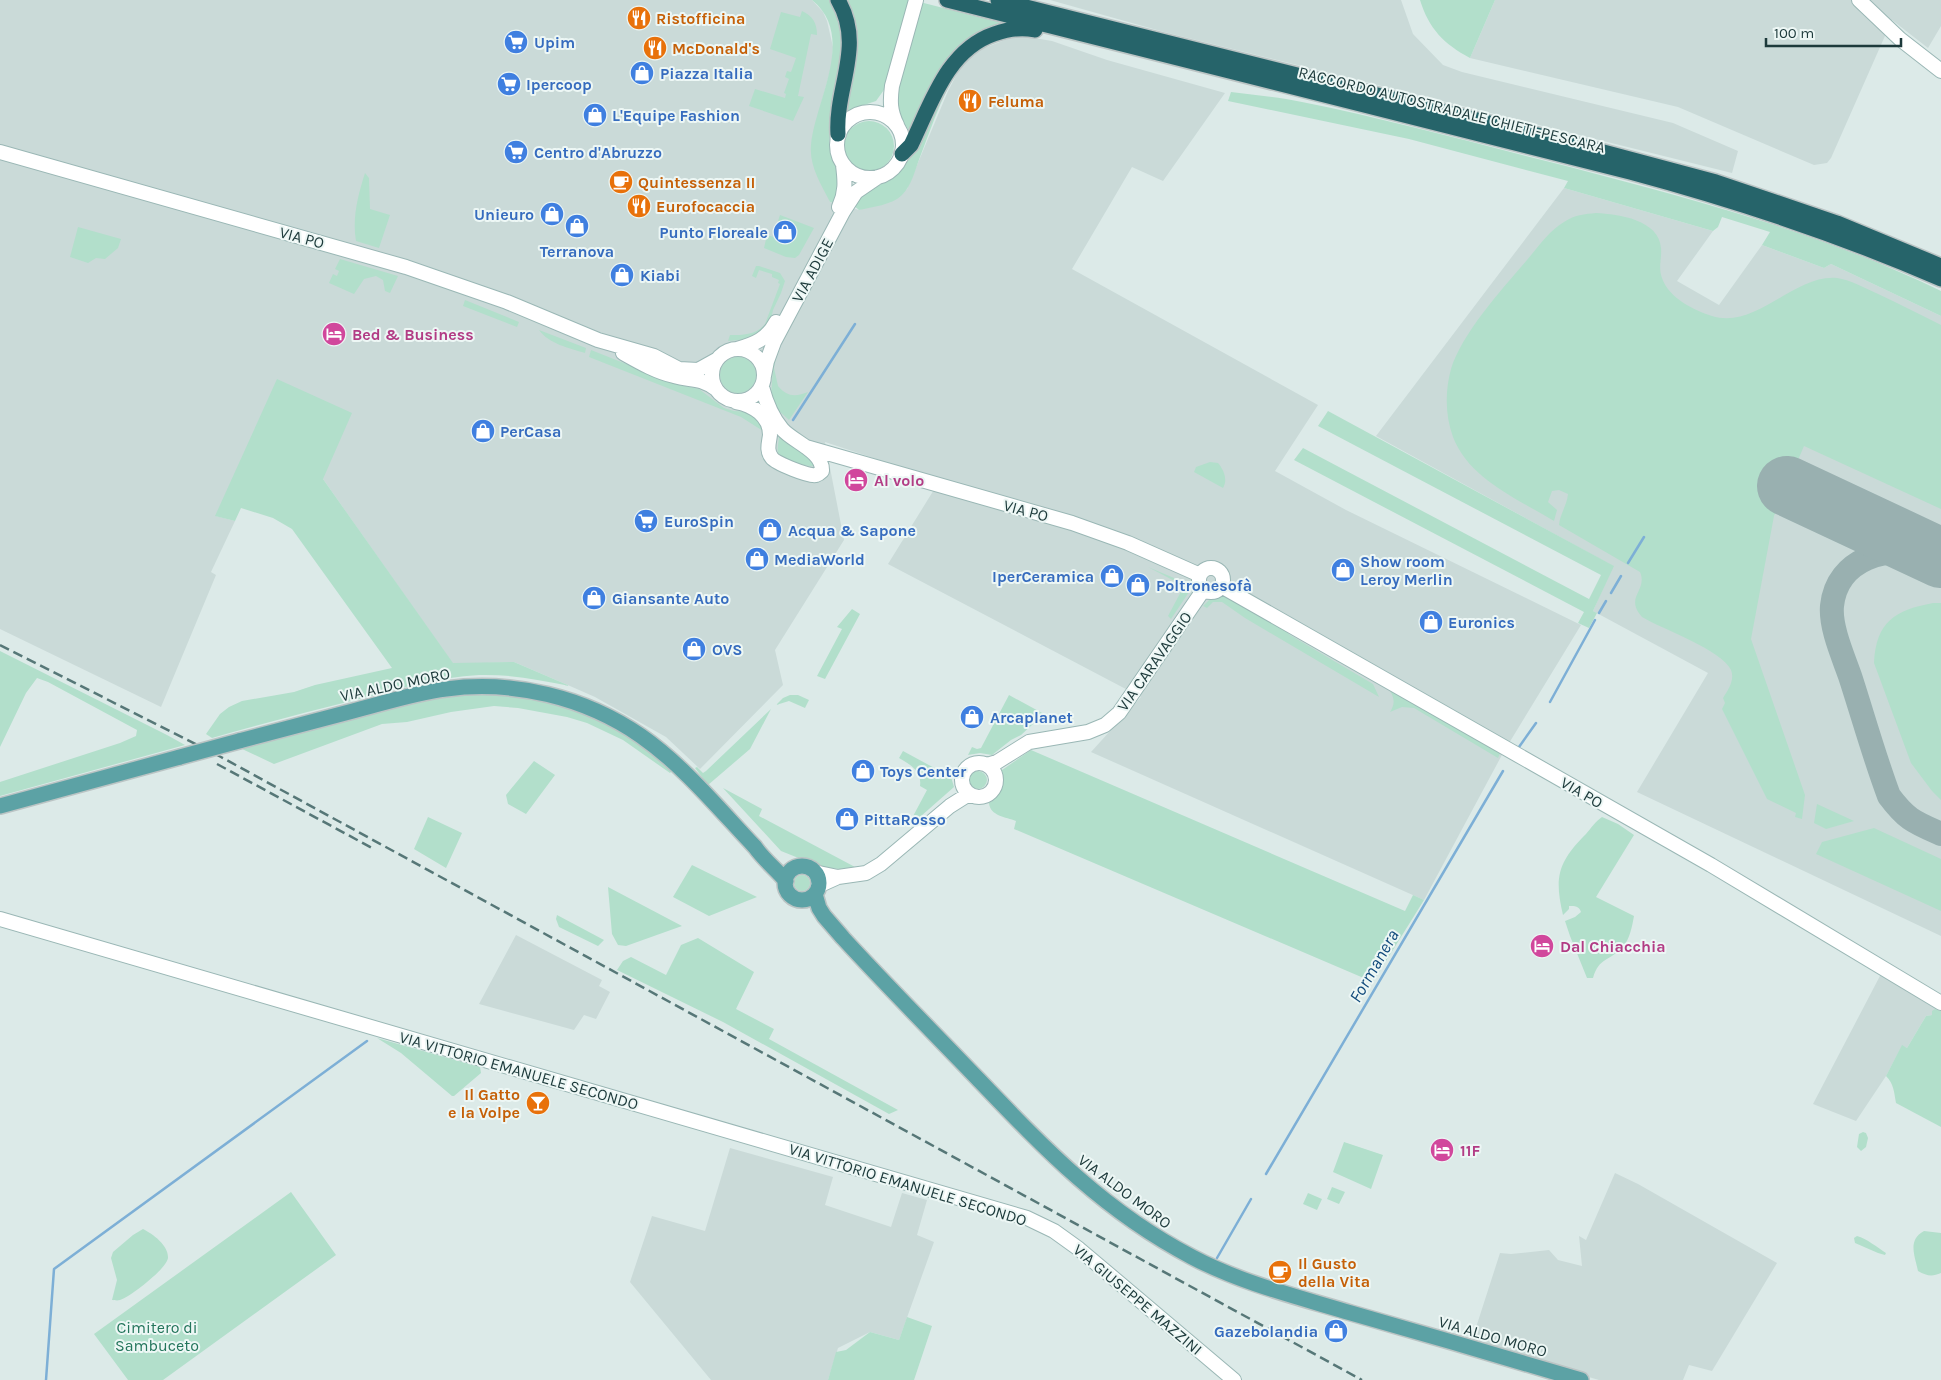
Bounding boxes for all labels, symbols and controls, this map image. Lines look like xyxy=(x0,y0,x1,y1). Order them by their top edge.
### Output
restaurant icon: Ristofficina xyxy=(626,5,652,31)
place label: Ristofficina xyxy=(656,9,745,28)
scale bar xyxy=(1766,15,1901,47)
text: 100 m xyxy=(1774,24,1814,42)
supermarket icon: Upim xyxy=(503,29,529,55)
place label: Upim xyxy=(534,33,575,52)
restaurant icon: McDonald's xyxy=(642,35,668,61)
place label: McDonald's xyxy=(672,39,760,58)
shop icon: Piazza Italia xyxy=(629,60,655,86)
street label: RACCORDO AUTOSTRADALE CHIETI-PESCARA xyxy=(1296,62,1607,157)
place label: Piazza Italia xyxy=(660,64,753,83)
supermarket icon: Ipercoop xyxy=(496,71,522,97)
place label: Ipercoop xyxy=(526,75,592,94)
restaurant icon: Feluma xyxy=(957,88,983,114)
place label: Feluma xyxy=(988,92,1044,111)
shop icon: L'Equipe Fashion xyxy=(582,102,608,128)
place label: L'Equipe Fashion xyxy=(612,106,740,125)
supermarket icon: Centro d'Abruzzo xyxy=(503,139,529,165)
place label: Centro d'Abruzzo xyxy=(534,143,662,162)
cafe icon: Quintessenza II xyxy=(608,169,634,195)
place label: Quintessenza II xyxy=(638,173,755,192)
restaurant icon: Eurofocaccia xyxy=(626,193,652,219)
place label: Eurofocaccia xyxy=(656,197,755,216)
shop icon: Unieuro xyxy=(539,201,565,227)
place label: Unieuro xyxy=(474,205,534,224)
shop icon: Terranova xyxy=(564,213,590,239)
shop icon: Punto Floreale xyxy=(772,219,798,245)
street label: VIA PO xyxy=(277,222,326,253)
place label: Punto Floreale xyxy=(659,223,768,242)
street label: VIA ADIGE xyxy=(788,235,837,306)
place label: Terranova xyxy=(540,242,614,261)
shop icon: Kiabi xyxy=(609,262,635,288)
place label: Kiabi xyxy=(640,266,680,285)
hotel icon: Bed & Business xyxy=(321,321,347,347)
place label: Bed & Business xyxy=(352,325,474,344)
shop icon: PerCasa xyxy=(470,418,496,444)
place label: PerCasa xyxy=(500,422,561,441)
hotel icon: Al volo xyxy=(843,467,869,493)
place label: Al volo xyxy=(874,471,924,490)
street label: VIA PO xyxy=(1001,495,1050,526)
supermarket icon: EuroSpin xyxy=(633,508,659,534)
place label: EuroSpin xyxy=(664,512,734,531)
shop icon: Acqua & Sapone xyxy=(757,517,783,543)
place label: Acqua & Sapone xyxy=(788,521,916,540)
shop icon: MediaWorld xyxy=(744,546,770,572)
place label: MediaWorld xyxy=(774,550,865,569)
place label: Show room Leroy Merlin xyxy=(1360,552,1453,589)
shop icon: Show room Leroy Merlin xyxy=(1330,557,1356,583)
shop icon: IperCeramica xyxy=(1099,563,1125,589)
place label: IperCeramica xyxy=(992,567,1094,586)
shop icon: Poltronesofà xyxy=(1125,572,1151,598)
place label: Poltronesofà xyxy=(1156,576,1252,595)
shop icon: Giansante Auto xyxy=(581,585,607,611)
place label: Giansante Auto xyxy=(612,589,729,608)
street label: VIA CARAVAGGIO xyxy=(1113,608,1196,715)
shop icon: Euronics xyxy=(1418,609,1444,635)
place label: Euronics xyxy=(1448,613,1515,632)
shop icon: OVS xyxy=(681,636,707,662)
place label: OVS xyxy=(712,640,743,659)
street label: VIA ALDO MORO xyxy=(338,664,452,705)
shop icon: Arcaplanet xyxy=(959,704,985,730)
place label: Arcaplanet xyxy=(990,708,1073,727)
shop icon: Toys Center xyxy=(850,758,876,784)
place label: Toys Center xyxy=(880,762,967,781)
street label: VIA PO xyxy=(1557,773,1606,812)
shop icon: PittaRosso xyxy=(834,806,860,832)
place label: PittaRosso xyxy=(864,810,946,829)
water label: Formanera xyxy=(1344,926,1404,1006)
hotel icon: Dal Chiacchia xyxy=(1529,933,1555,959)
place label: Dal Chiacchia xyxy=(1560,937,1666,956)
street label: VIA VITTORIO EMANUELE SECONDO xyxy=(397,1027,641,1114)
place label: Il Gatto e la Volpe xyxy=(448,1085,520,1122)
bar icon: Il Gatto e la Volpe xyxy=(525,1090,551,1116)
hotel icon: 11F xyxy=(1429,1137,1455,1163)
street label: VIA VITTORIO EMANUELE SECONDO xyxy=(787,1139,1029,1230)
place label: 11F xyxy=(1460,1141,1480,1160)
street label: VIA ALDO MORO xyxy=(1074,1150,1175,1233)
street label: VIA GIUSEPPE MAZZINI xyxy=(1069,1240,1206,1359)
place label: Il Gusto della Vita xyxy=(1298,1254,1370,1291)
cafe icon: Il Gusto della Vita xyxy=(1267,1259,1293,1285)
street label: VIA ALDO MORO xyxy=(1436,1312,1549,1361)
park label: Cimitero di Sambuceto xyxy=(115,1318,199,1355)
shop icon: Gazebolandia xyxy=(1323,1318,1349,1344)
place label: Gazebolandia xyxy=(1214,1322,1318,1341)

